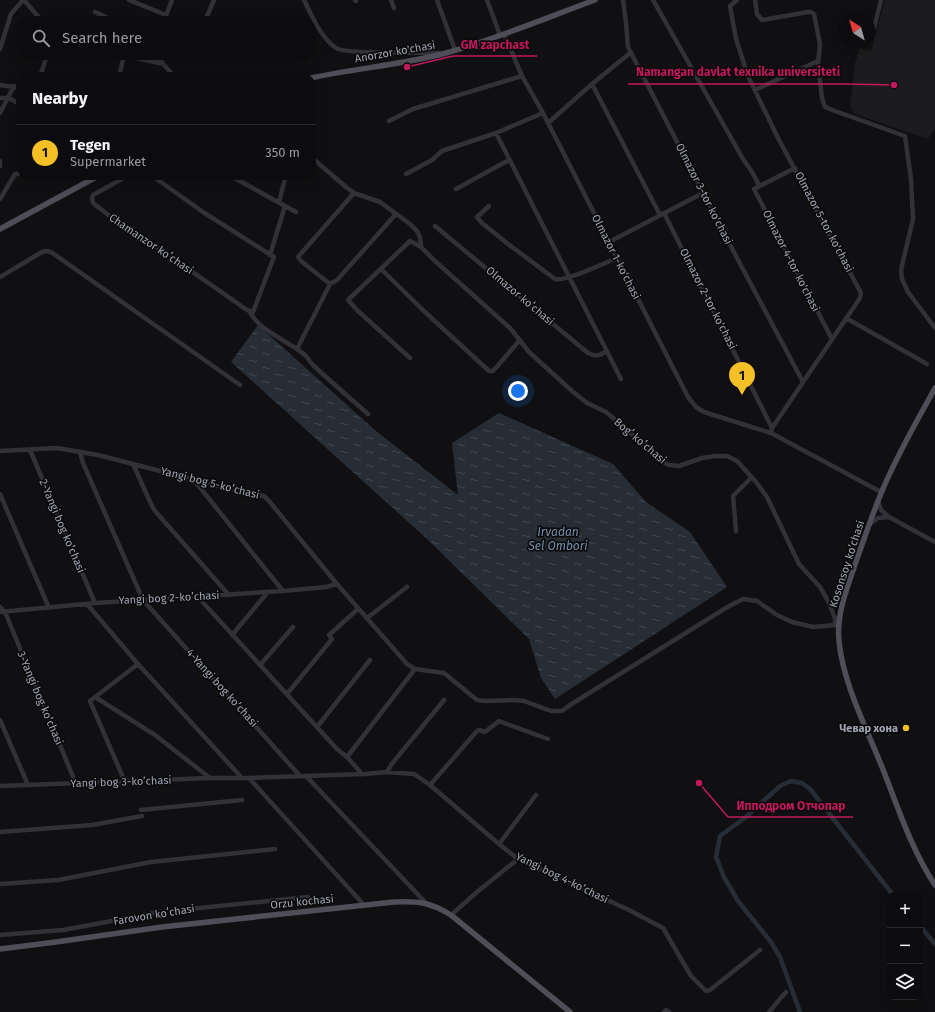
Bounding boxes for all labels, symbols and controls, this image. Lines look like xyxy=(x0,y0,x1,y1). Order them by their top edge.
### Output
north arrow xyxy=(839,12,875,48)
search box xyxy=(16,16,316,60)
icon: search xyxy=(30,27,52,49)
text: Search here xyxy=(62,29,142,47)
callout: GM zapchast xyxy=(453,32,537,56)
text: GM zapchast xyxy=(461,38,530,52)
street label: Anorzor ko'chasi xyxy=(354,39,436,65)
callout: Namangan davlat texnika universiteti xyxy=(628,60,848,84)
text: Namangan davlat texnika universiteti xyxy=(636,65,840,79)
text: Nearby xyxy=(32,88,87,109)
text: Tegen xyxy=(70,136,110,154)
street label: Olmazor 3-tor ko'chasi xyxy=(673,141,735,247)
text: 1 xyxy=(42,145,48,160)
text: 350 m xyxy=(265,145,300,160)
text: Supermarket xyxy=(70,154,146,169)
street label: Olmazor 5-tor ko'chasi xyxy=(792,170,856,274)
street label: Olmazor 4-tor ko'chasi xyxy=(760,208,822,314)
street label: Chamanzor koʻchasi xyxy=(106,211,196,277)
street label: Olmazor 1-ko'chasi xyxy=(589,212,643,302)
street label: Olmazor 2-tor ko'chasi xyxy=(677,246,739,352)
street label: Olmazor koʻchasi xyxy=(483,264,557,328)
pin: 1 xyxy=(729,362,755,395)
your location xyxy=(508,381,528,401)
street label: Bogʻ koʻchasi xyxy=(611,415,669,467)
street label: Yangi bog 5-koʼchasi xyxy=(159,464,261,502)
street label: 2-Yangi bog koʼchasi xyxy=(36,477,88,575)
street label: Kosonsoy ko’chasi xyxy=(827,519,867,609)
water label: Irvadan Sel Ombori xyxy=(527,525,588,553)
street label: Yangi bog 2-koʼchasi xyxy=(118,589,220,607)
street label: 4-Yangi bog koʼchasi xyxy=(183,646,261,730)
street label: 3-Yangi bog koʼchasi xyxy=(14,649,66,747)
place label: Чевар хона xyxy=(840,722,898,735)
marker: Чевар хона xyxy=(901,723,911,733)
street label: Yangi bog 3-koʼchasi xyxy=(70,774,172,790)
callout: Ипподром Отчопар xyxy=(728,793,853,817)
text: Ипподром Отчопар xyxy=(737,799,845,813)
street label: Yangi bog 4-koʼchasi xyxy=(514,850,610,906)
street label: Orzu kochasi xyxy=(270,892,334,912)
map controls xyxy=(887,892,923,1000)
button: + xyxy=(887,892,923,928)
street label: Farovon koʻchasi xyxy=(112,902,196,928)
button: − xyxy=(887,928,923,964)
button: layers xyxy=(887,964,923,1000)

